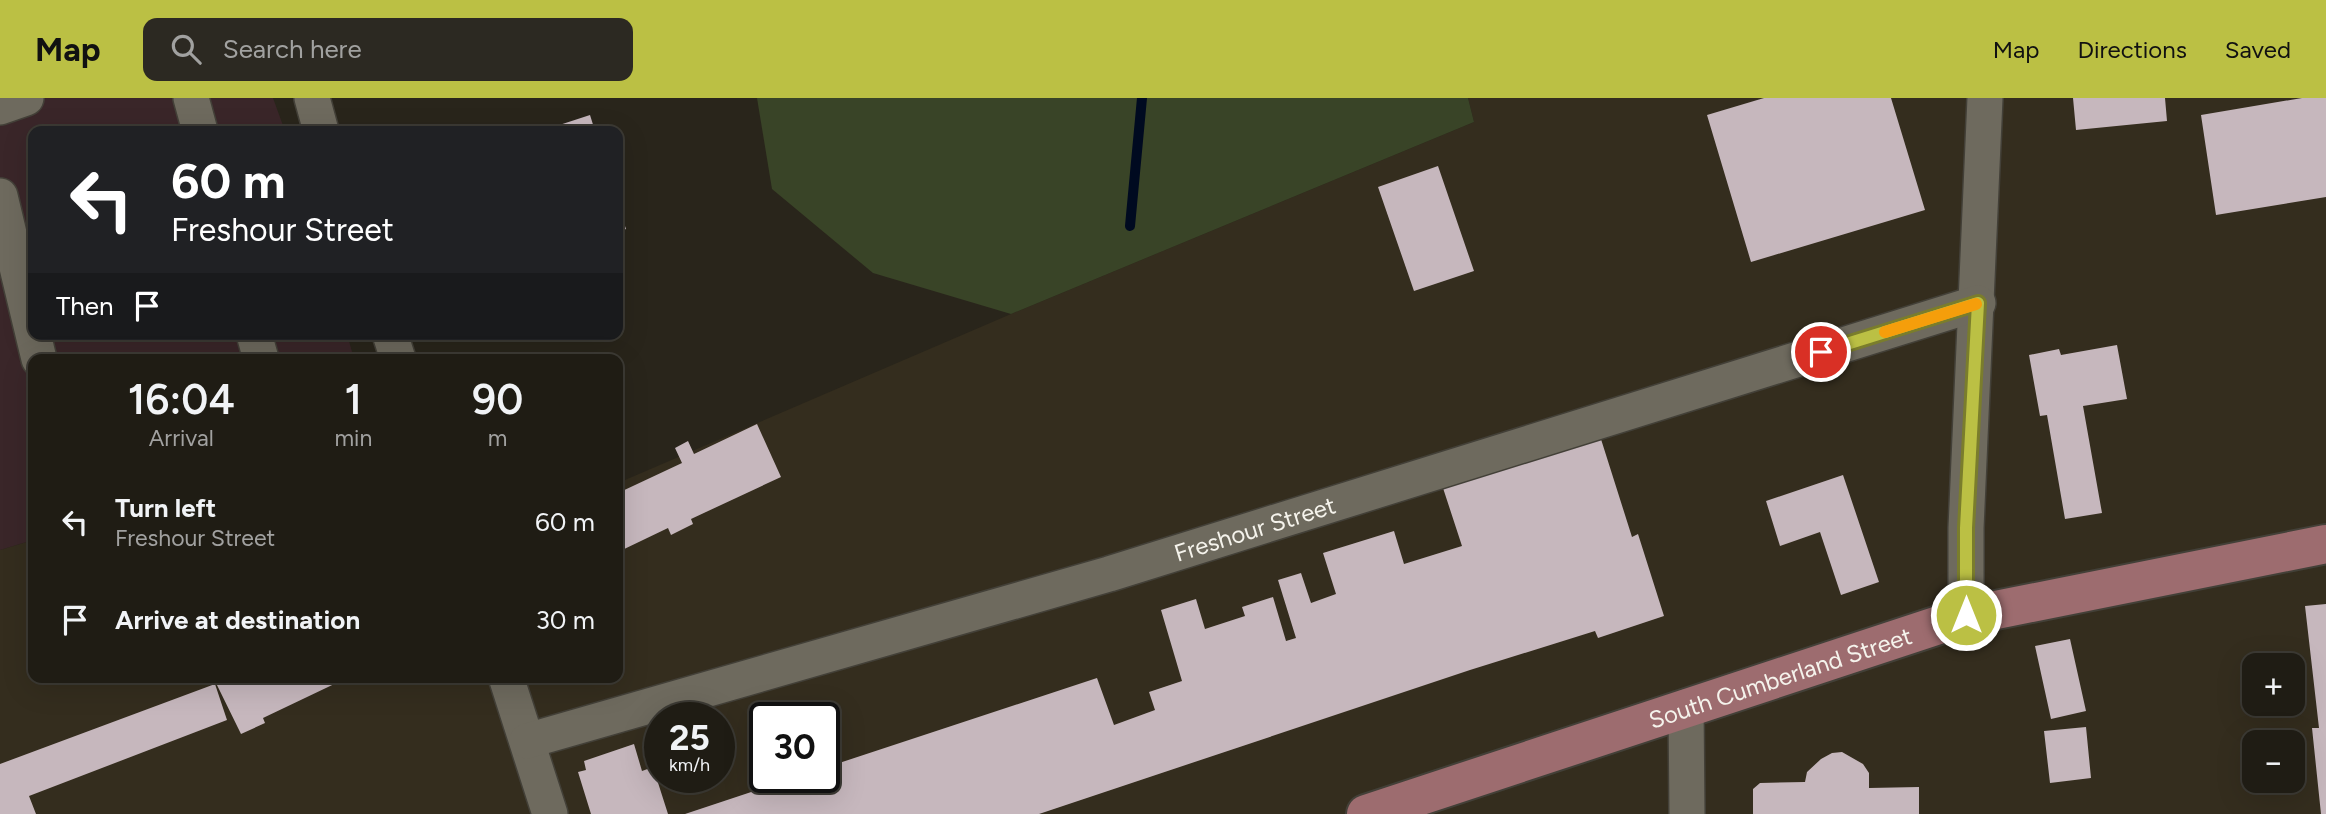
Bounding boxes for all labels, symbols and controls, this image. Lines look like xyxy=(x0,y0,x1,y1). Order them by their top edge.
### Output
search box xyxy=(143,18,633,81)
text: Map xyxy=(35,30,101,69)
icon: search xyxy=(167,30,205,68)
text: Search here xyxy=(223,33,362,65)
text: Map xyxy=(1993,35,2039,64)
text: Directions xyxy=(2077,35,2187,64)
text: Saved xyxy=(2225,35,2291,64)
text: 60 m xyxy=(171,151,286,210)
icon: left xyxy=(56,154,147,245)
text: Freshour Street xyxy=(171,211,394,249)
icon: arrive xyxy=(128,287,166,325)
text: Then xyxy=(56,290,114,322)
pin xyxy=(1791,322,1851,382)
icon: arrive xyxy=(1802,333,1840,371)
text: 16:04 xyxy=(128,374,235,425)
text: 1 xyxy=(345,374,362,425)
text: 90 xyxy=(472,374,523,425)
text: Arrival xyxy=(149,424,214,452)
text: min xyxy=(335,424,372,452)
text: m xyxy=(488,424,507,452)
street label: Freshour Street xyxy=(1170,490,1339,567)
text: Turn left xyxy=(115,492,216,524)
icon: left xyxy=(56,503,94,541)
text: 60 m xyxy=(535,506,595,538)
text: Freshour Street xyxy=(115,524,275,552)
position arrow xyxy=(1929,578,2003,652)
icon: arrive xyxy=(56,601,94,639)
text: Arrive at destination xyxy=(115,604,360,636)
text: 30 m xyxy=(536,604,595,636)
street label: South Cumberland Street xyxy=(1645,620,1915,734)
map controls xyxy=(2242,653,2305,793)
button: + xyxy=(2242,653,2305,716)
speed limit sign: 30 xyxy=(749,702,840,793)
text: 25 xyxy=(669,717,710,759)
button: − xyxy=(2242,730,2305,793)
text: km/h xyxy=(669,754,710,776)

